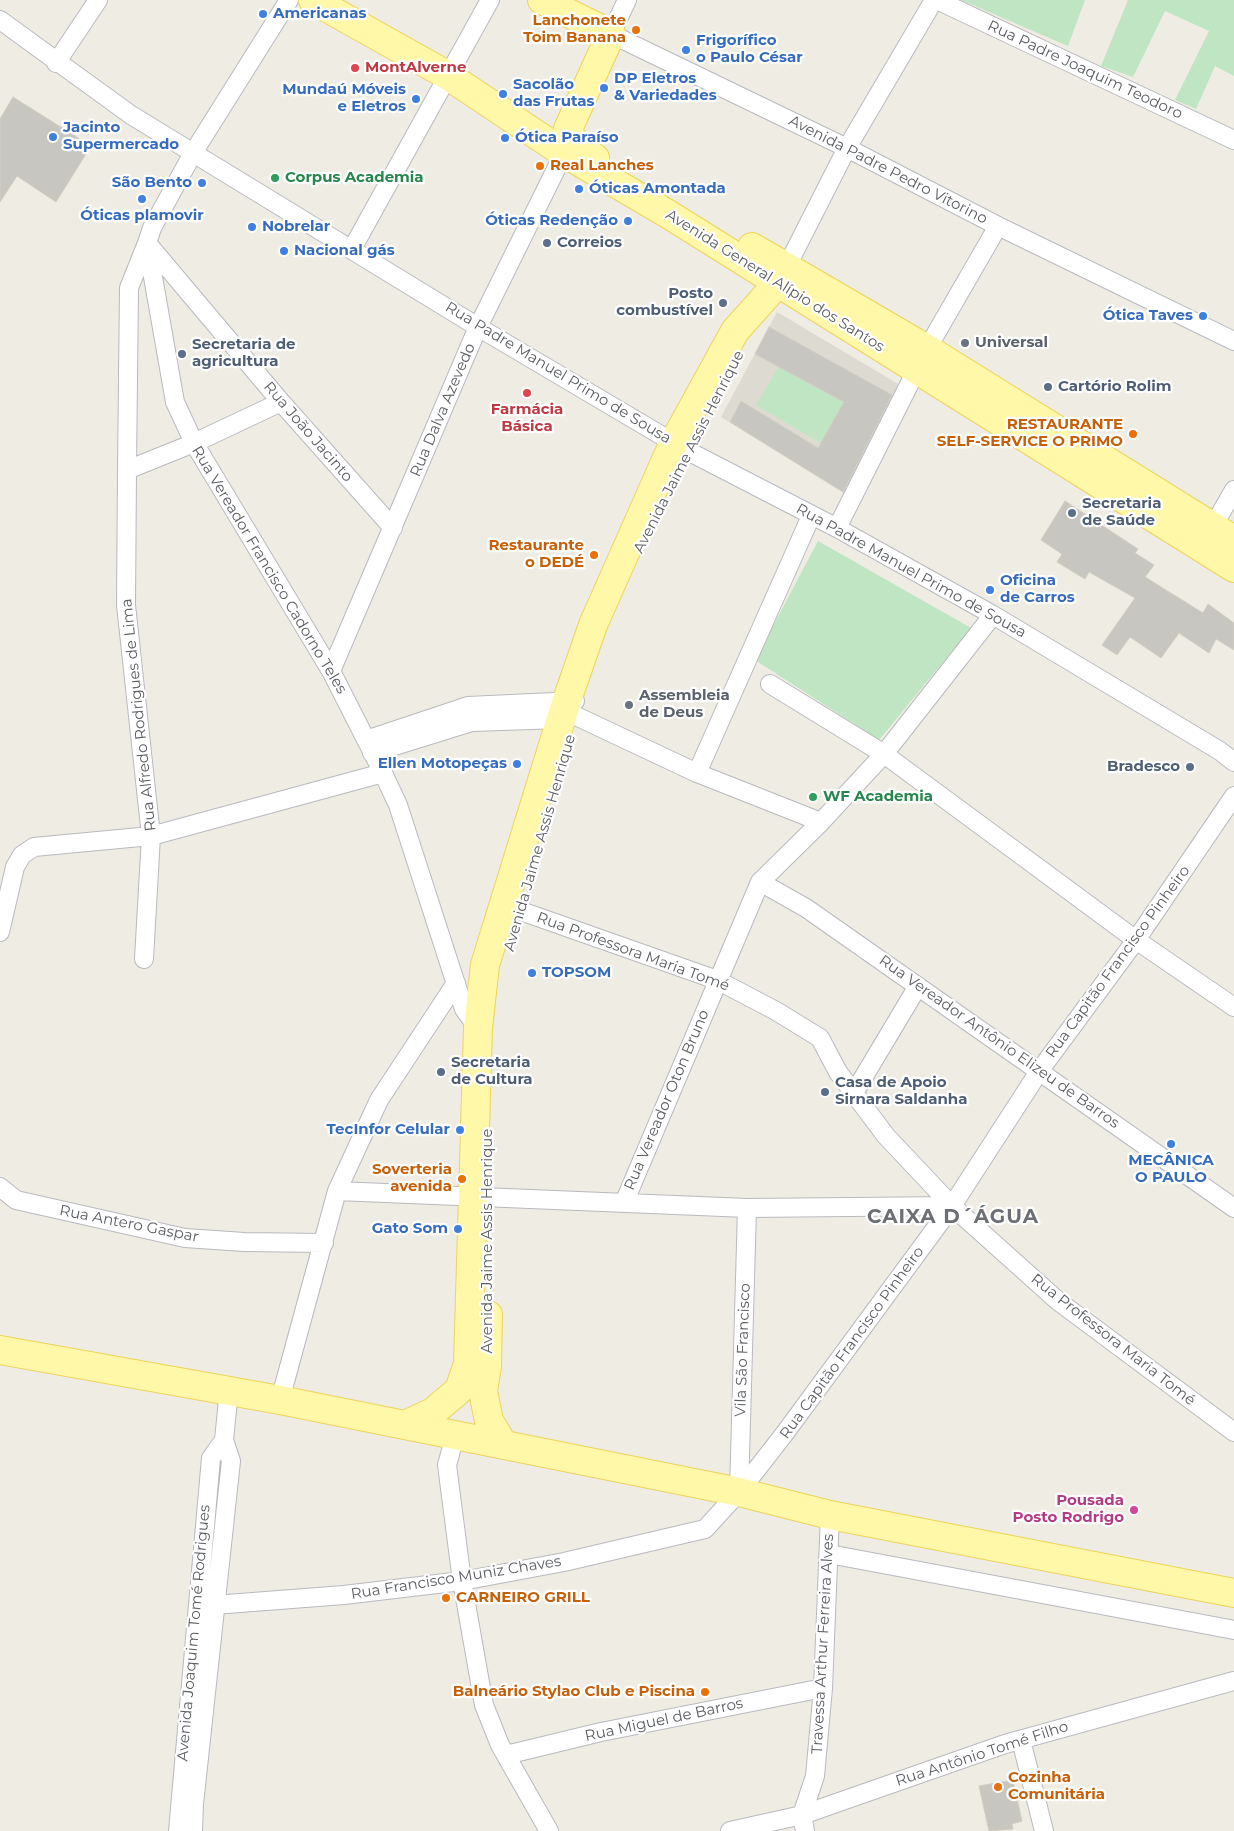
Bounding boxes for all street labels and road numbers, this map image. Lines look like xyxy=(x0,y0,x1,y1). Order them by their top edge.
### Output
street label: Rua Padre Joaquim Teodoro xyxy=(985,17,1185,123)
street label: Avenida Padre Pedro Vitorino xyxy=(786,112,990,228)
street label: Avenida General Alípio dos Santos xyxy=(662,206,888,356)
street label: Rua Padre Manuel Primo de Sousa xyxy=(442,298,674,448)
street label: Rua Dalva Azevedo xyxy=(407,341,479,479)
street label: Avenida Jaime Assis Henrique xyxy=(630,348,748,556)
street label: Rua João Jacinto xyxy=(260,378,356,486)
street label: Rua Vereador Francisco Cadorno Teles xyxy=(188,443,350,697)
street label: Rua Padre Manuel Primo de Sousa xyxy=(793,500,1029,642)
street label: Rua Alfredo Rodrigues de Lima xyxy=(118,598,160,832)
street label: Avenida Jaime Assis Henrique xyxy=(500,732,580,954)
street label: Rua Capitão Francisco Pinheiro xyxy=(1042,862,1194,1062)
street label: Rua Professora Maria Tomé xyxy=(534,909,732,995)
street label: Rua Vereador Antônio Elizeu de Barros xyxy=(875,952,1123,1132)
street label: Rua Vereador Oton Bruno xyxy=(621,1007,713,1193)
street label: Avenida Jaime Assis Henrique xyxy=(479,1128,497,1354)
street label: Rua Antero Gaspar xyxy=(58,1202,200,1246)
street label: Rua Capitão Francisco Pinheiro xyxy=(776,1243,928,1443)
street label: Rua Professora Maria Tomé xyxy=(1027,1270,1199,1410)
street label: Vila São Francisco xyxy=(732,1283,754,1417)
street label: Avenida Joaquim Tomé Rodrigues xyxy=(174,1504,214,1762)
street label: Travessa Arthur Ferreira Alves xyxy=(808,1533,838,1755)
street label: Rua Francisco Muniz Chaves xyxy=(350,1552,562,1604)
street label: Rua Miguel de Barros xyxy=(583,1694,745,1746)
street label: Rua Antônio Tomé Filho xyxy=(893,1718,1071,1790)

